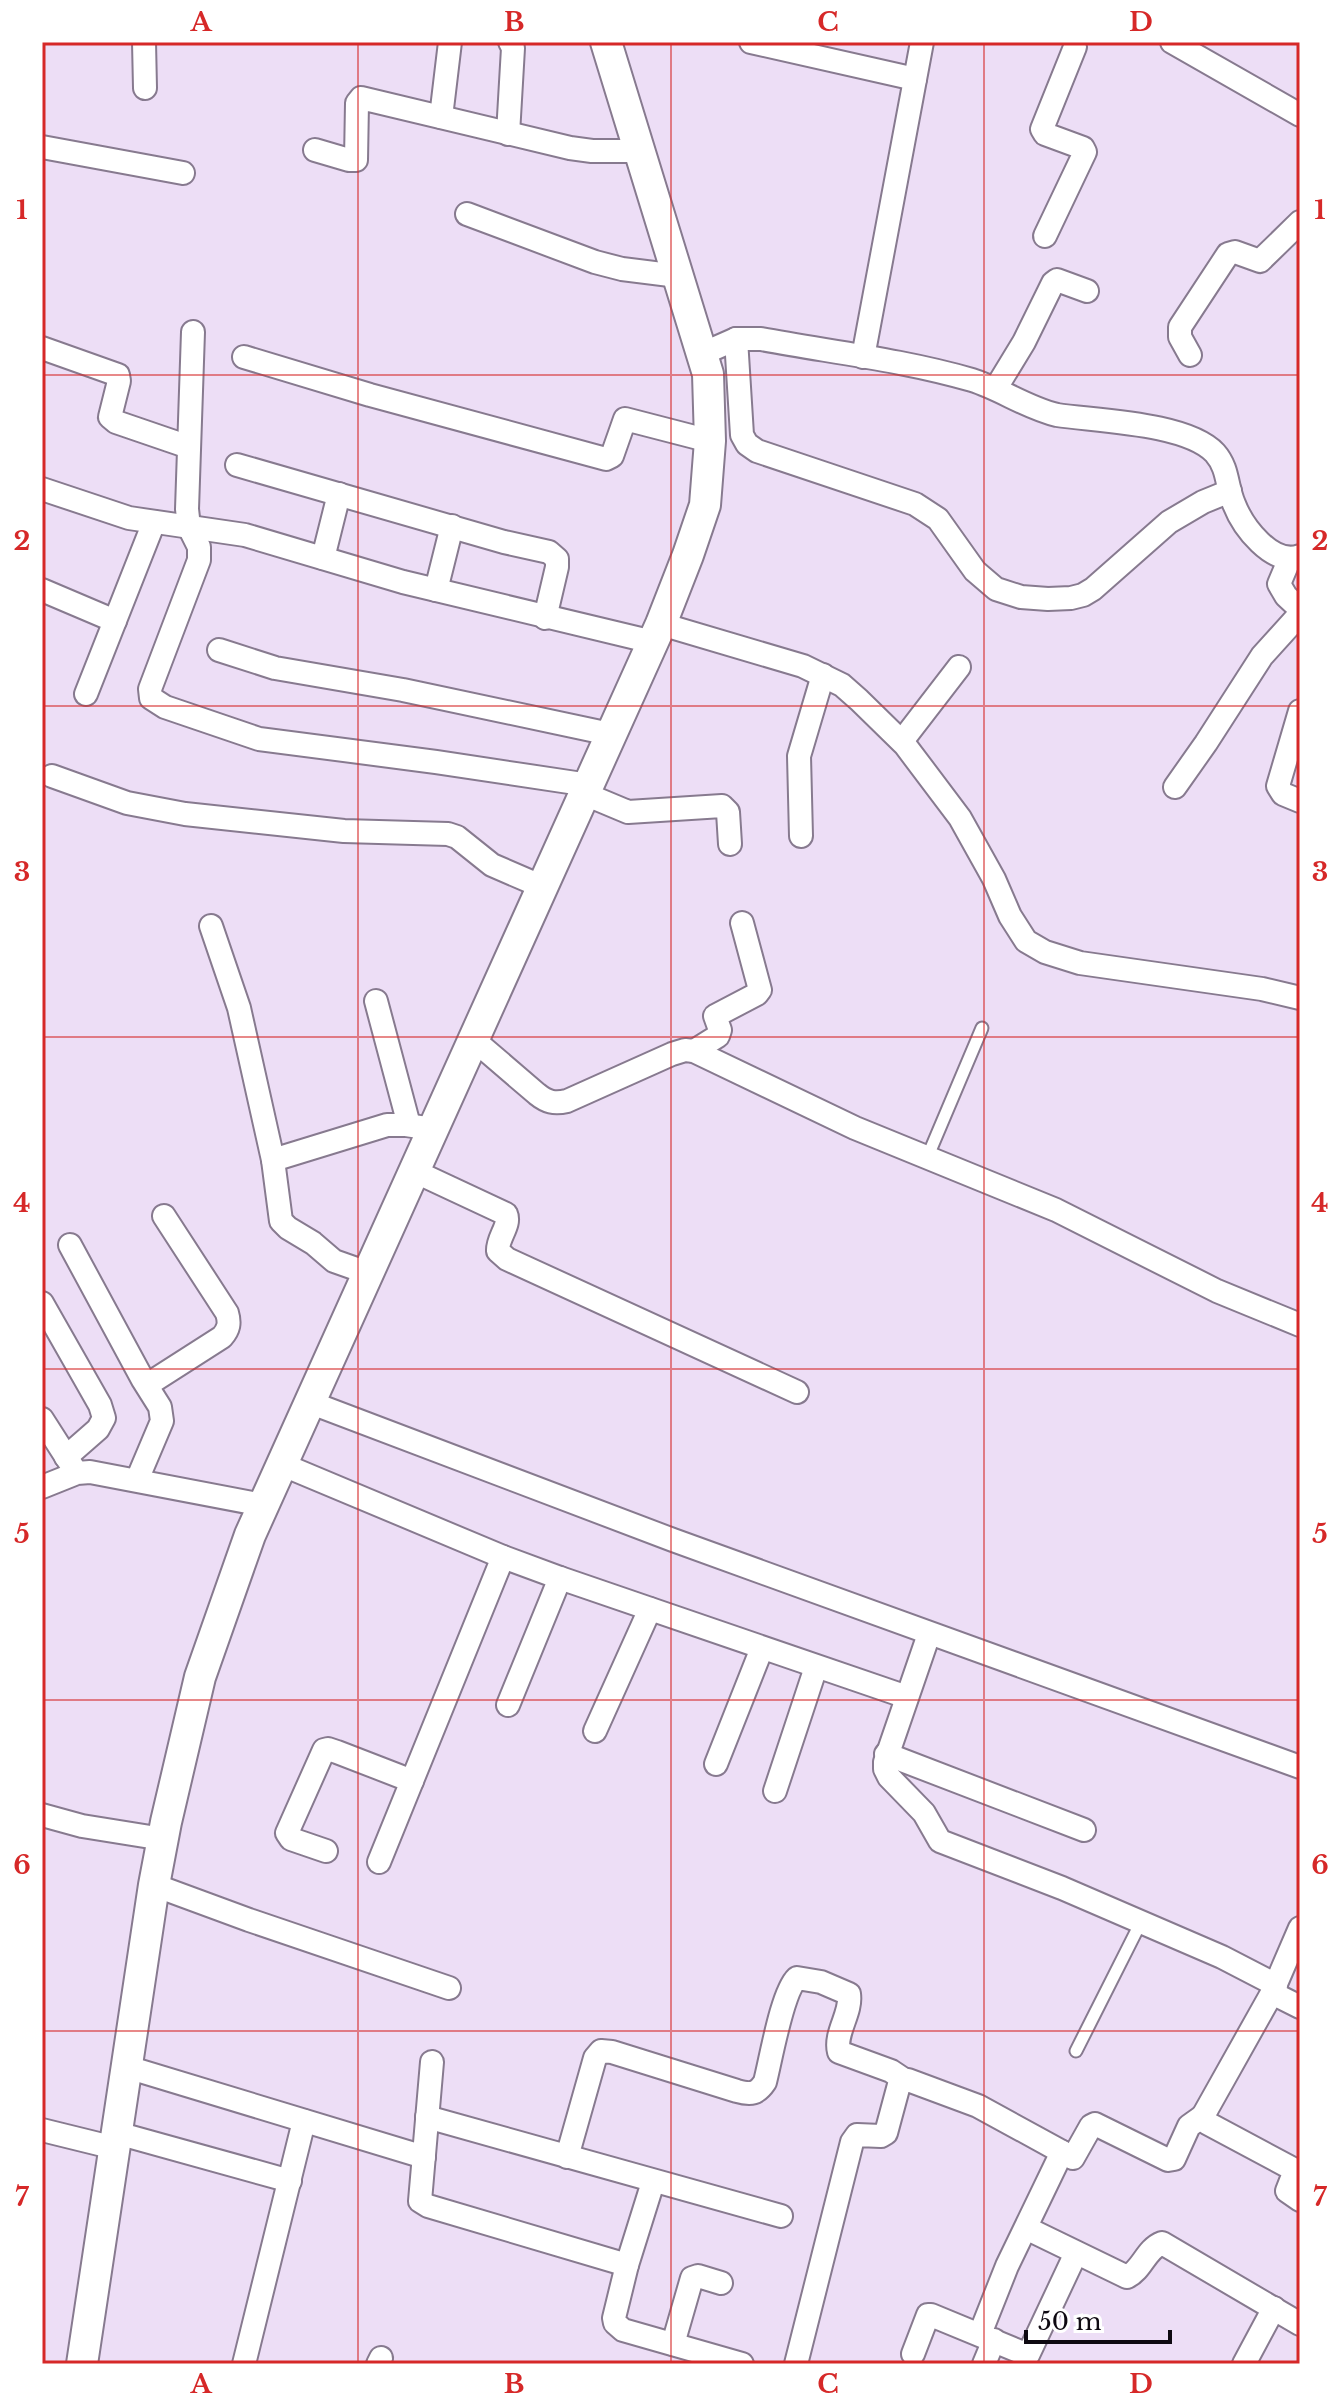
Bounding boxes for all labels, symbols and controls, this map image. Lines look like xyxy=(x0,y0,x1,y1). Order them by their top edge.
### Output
text: A xyxy=(189,6,212,38)
text: B xyxy=(504,6,524,38)
text: C xyxy=(817,6,839,38)
text: D xyxy=(1129,6,1153,38)
text: 1 xyxy=(16,194,28,226)
text: 1 xyxy=(1314,194,1326,226)
text: 2 xyxy=(14,525,30,557)
text: 2 xyxy=(1312,525,1328,557)
text: 3 xyxy=(14,856,30,888)
text: 3 xyxy=(1312,856,1328,888)
text: 4 xyxy=(13,1187,31,1219)
text: 4 xyxy=(1311,1187,1329,1219)
text: 5 xyxy=(14,1518,30,1550)
text: 5 xyxy=(1312,1518,1328,1550)
text: 6 xyxy=(13,1849,31,1881)
text: 6 xyxy=(1311,1849,1329,1881)
text: 7 xyxy=(15,2181,29,2213)
text: 7 xyxy=(1313,2181,1327,2213)
scale bar xyxy=(1026,2294,1170,2344)
text: 50 m xyxy=(1038,2307,1102,2336)
text: A xyxy=(189,2368,212,2400)
text: B xyxy=(504,2368,524,2400)
text: C xyxy=(817,2368,839,2400)
text: D xyxy=(1129,2368,1153,2400)

